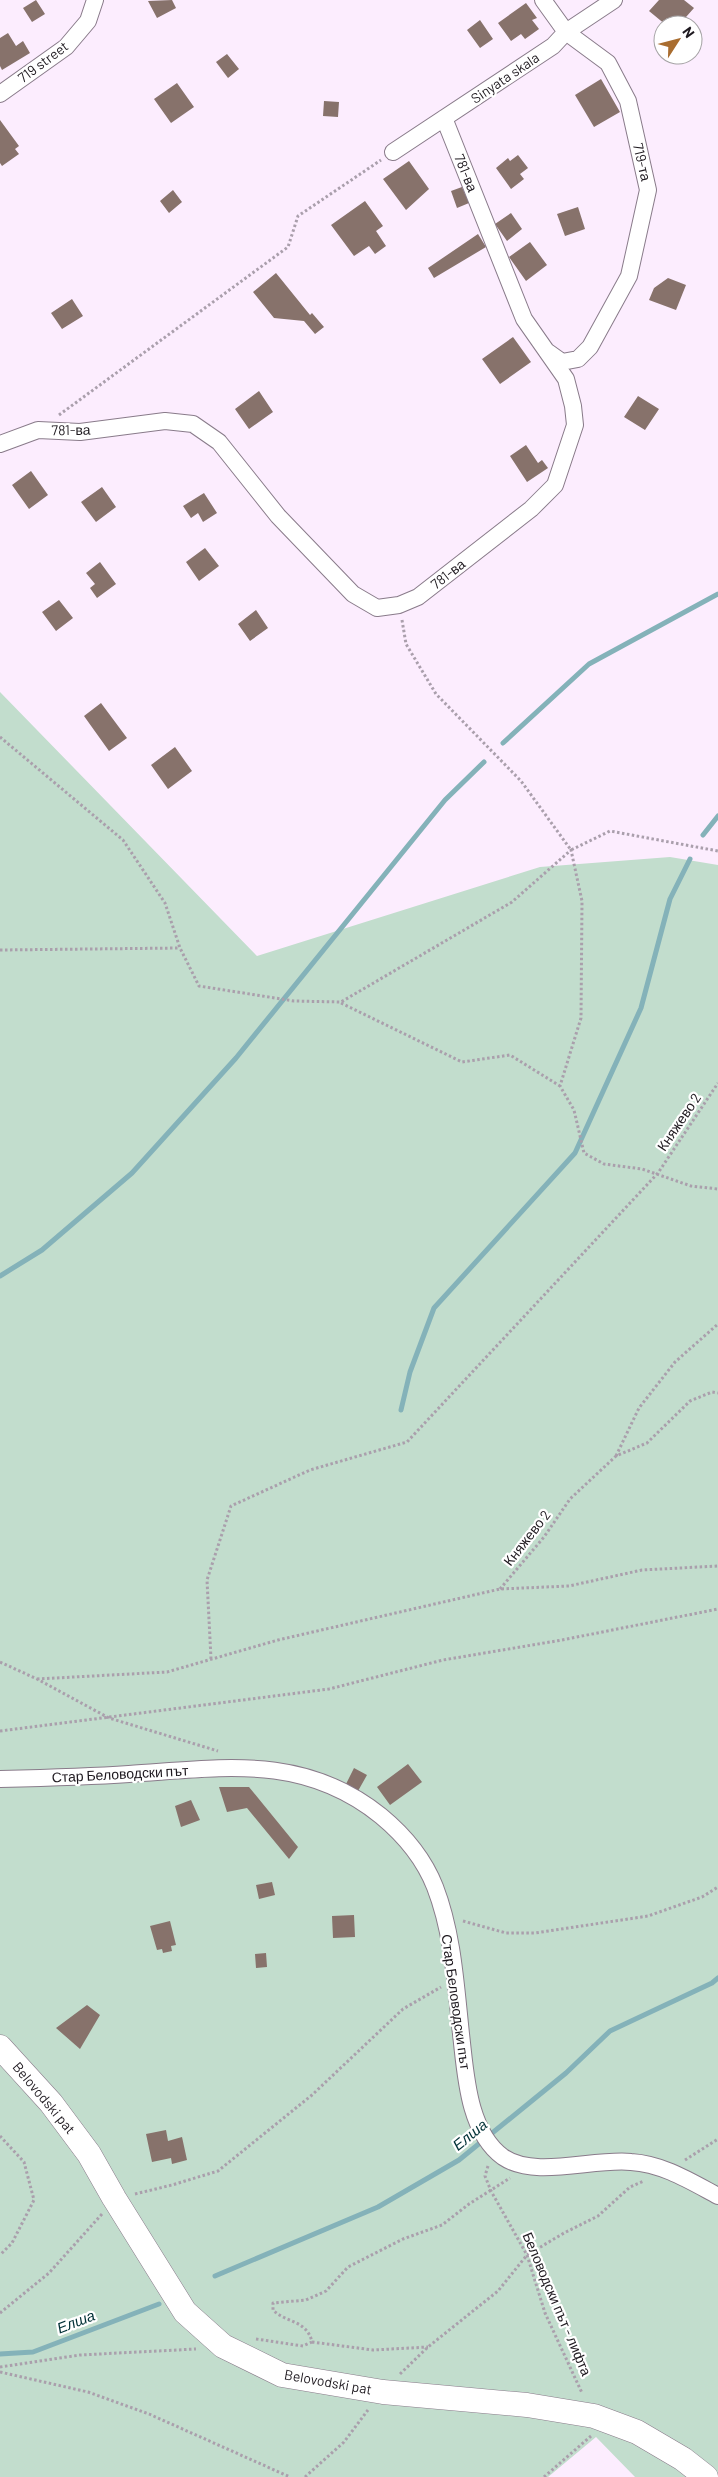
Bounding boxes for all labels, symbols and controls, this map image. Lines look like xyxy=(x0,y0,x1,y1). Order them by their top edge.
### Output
north arrow xyxy=(653,15,703,65)
text: N xyxy=(679,23,699,41)
street label: 719 street xyxy=(14,37,71,86)
street label: Sinyata skala xyxy=(467,49,542,107)
street label: 719-та xyxy=(630,141,655,183)
street label: 781-ва xyxy=(451,152,482,194)
street label: 781-ва xyxy=(51,421,91,438)
street label: 781-ва xyxy=(427,555,468,592)
street label: Княжево 2 xyxy=(653,1090,704,1154)
street label: Княжево 2 xyxy=(500,1506,554,1569)
street label: Стар Беловодски път xyxy=(51,1761,189,1786)
street label: Стар Беловодски път xyxy=(439,1933,475,2071)
street label: Belovodski pat xyxy=(9,2058,79,2137)
water label: Елша xyxy=(448,2115,490,2154)
street label: Беловодски път - лифта xyxy=(519,2229,596,2378)
water label: Елша xyxy=(54,2306,97,2337)
street label: Belovodski pat xyxy=(283,2365,373,2398)

